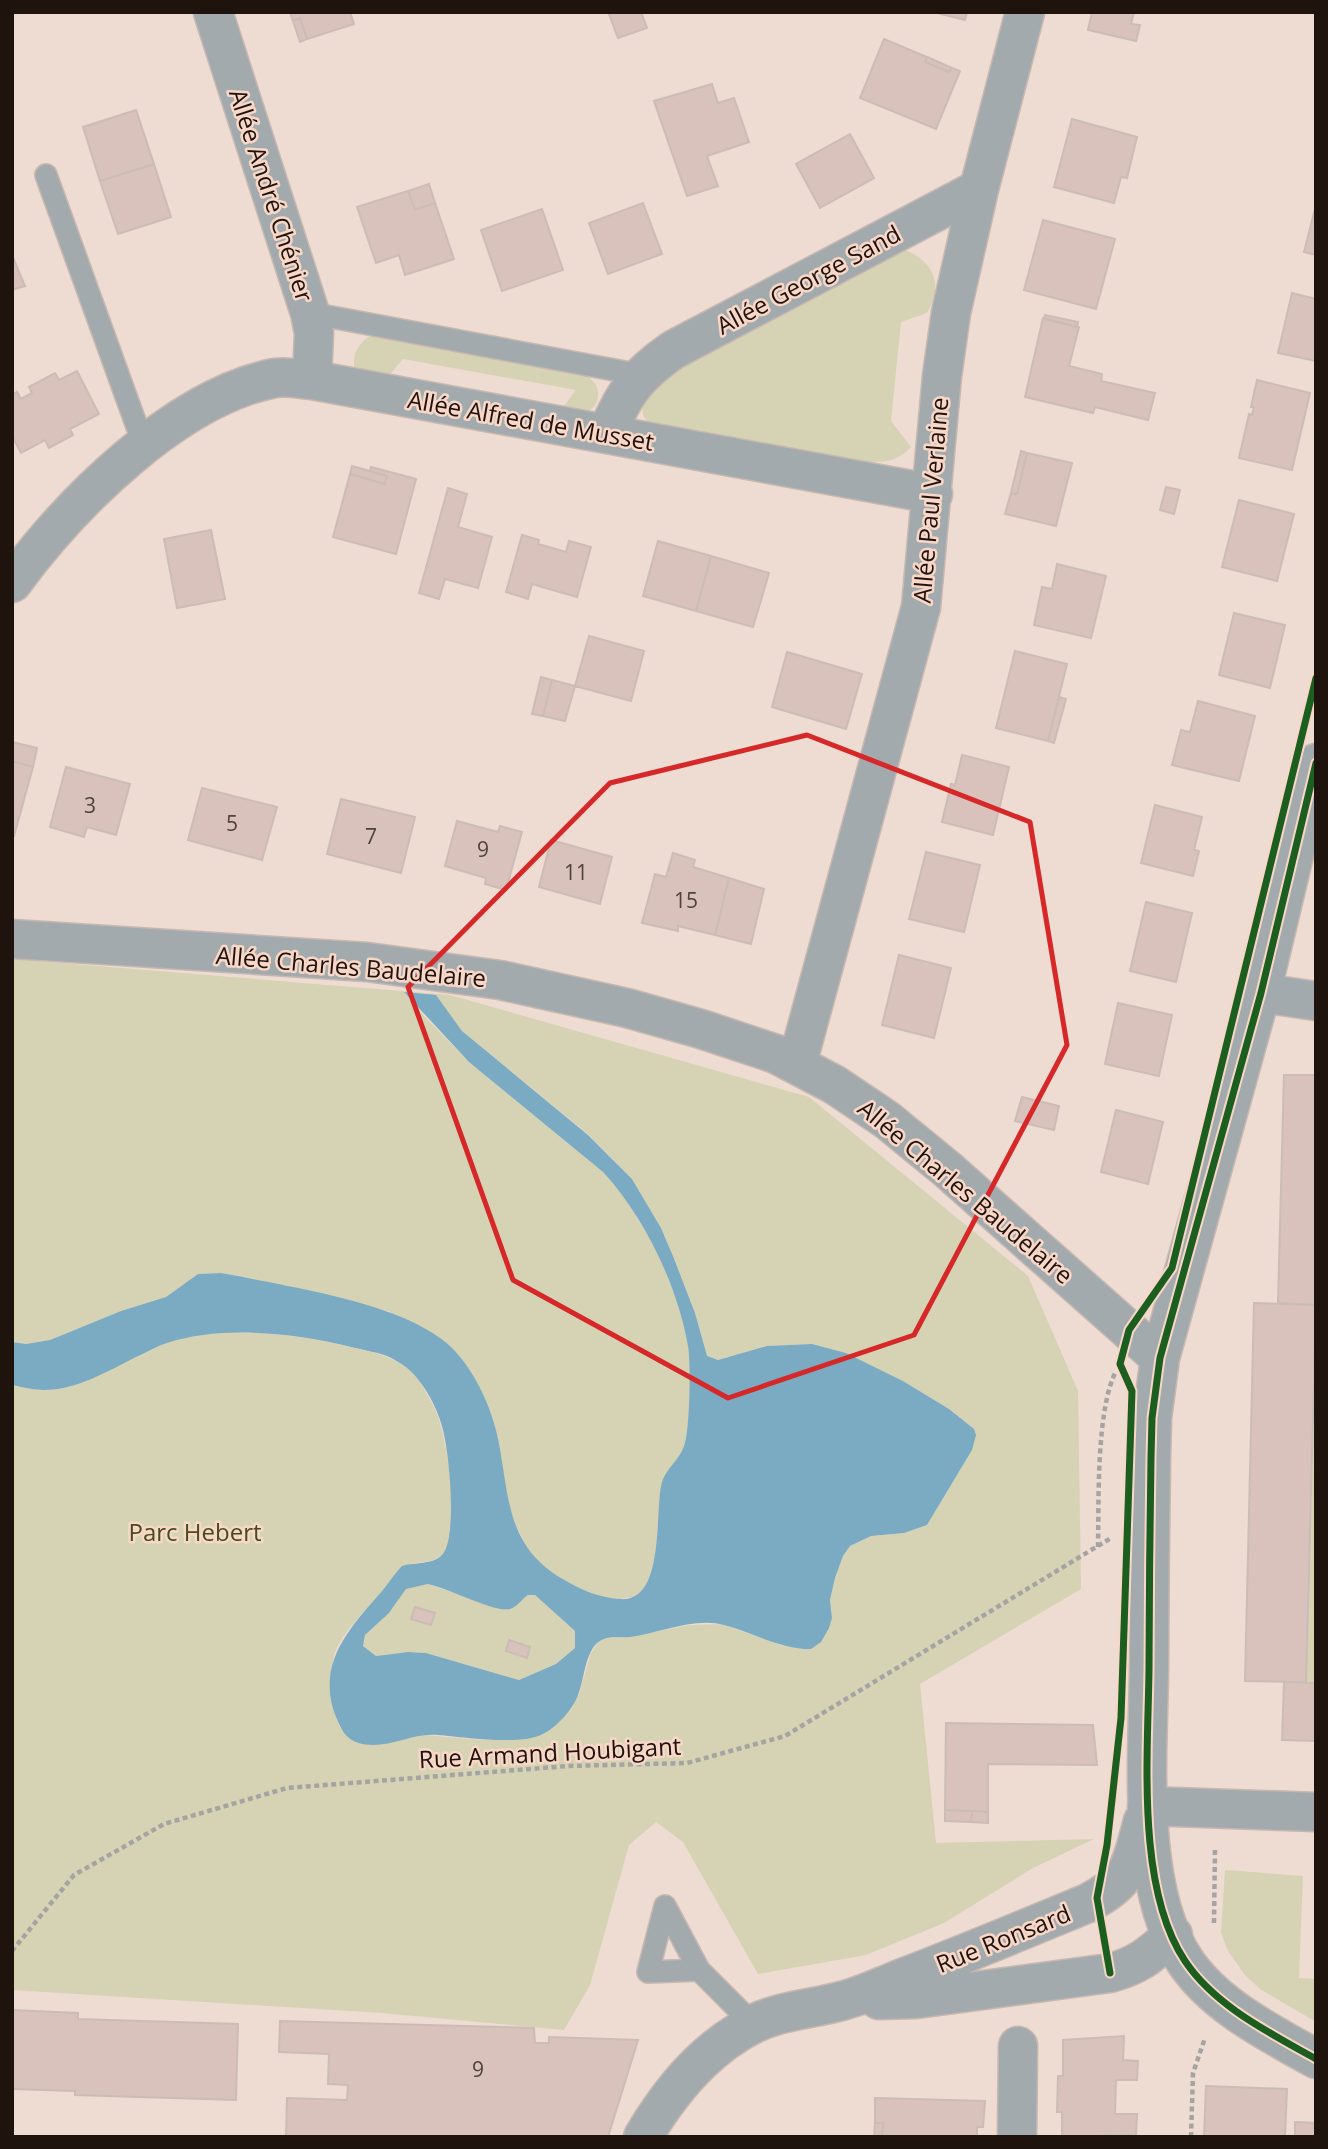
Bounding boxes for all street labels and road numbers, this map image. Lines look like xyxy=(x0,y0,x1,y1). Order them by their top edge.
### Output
street label: Allée André Chénier xyxy=(222,84,322,306)
street label: Allée George Sand xyxy=(710,216,906,342)
street label: Allée Alfred de Musset xyxy=(405,382,657,458)
street label: Allée Paul Verlaine xyxy=(905,396,955,604)
street label: Allée Charles Baudelaire xyxy=(215,938,487,994)
street label: Allée Charles Baudelaire xyxy=(852,1091,1080,1291)
street label: Rue Armand Houbigant xyxy=(418,1729,682,1775)
street label: Rue Ronsard xyxy=(931,1896,1075,1980)

